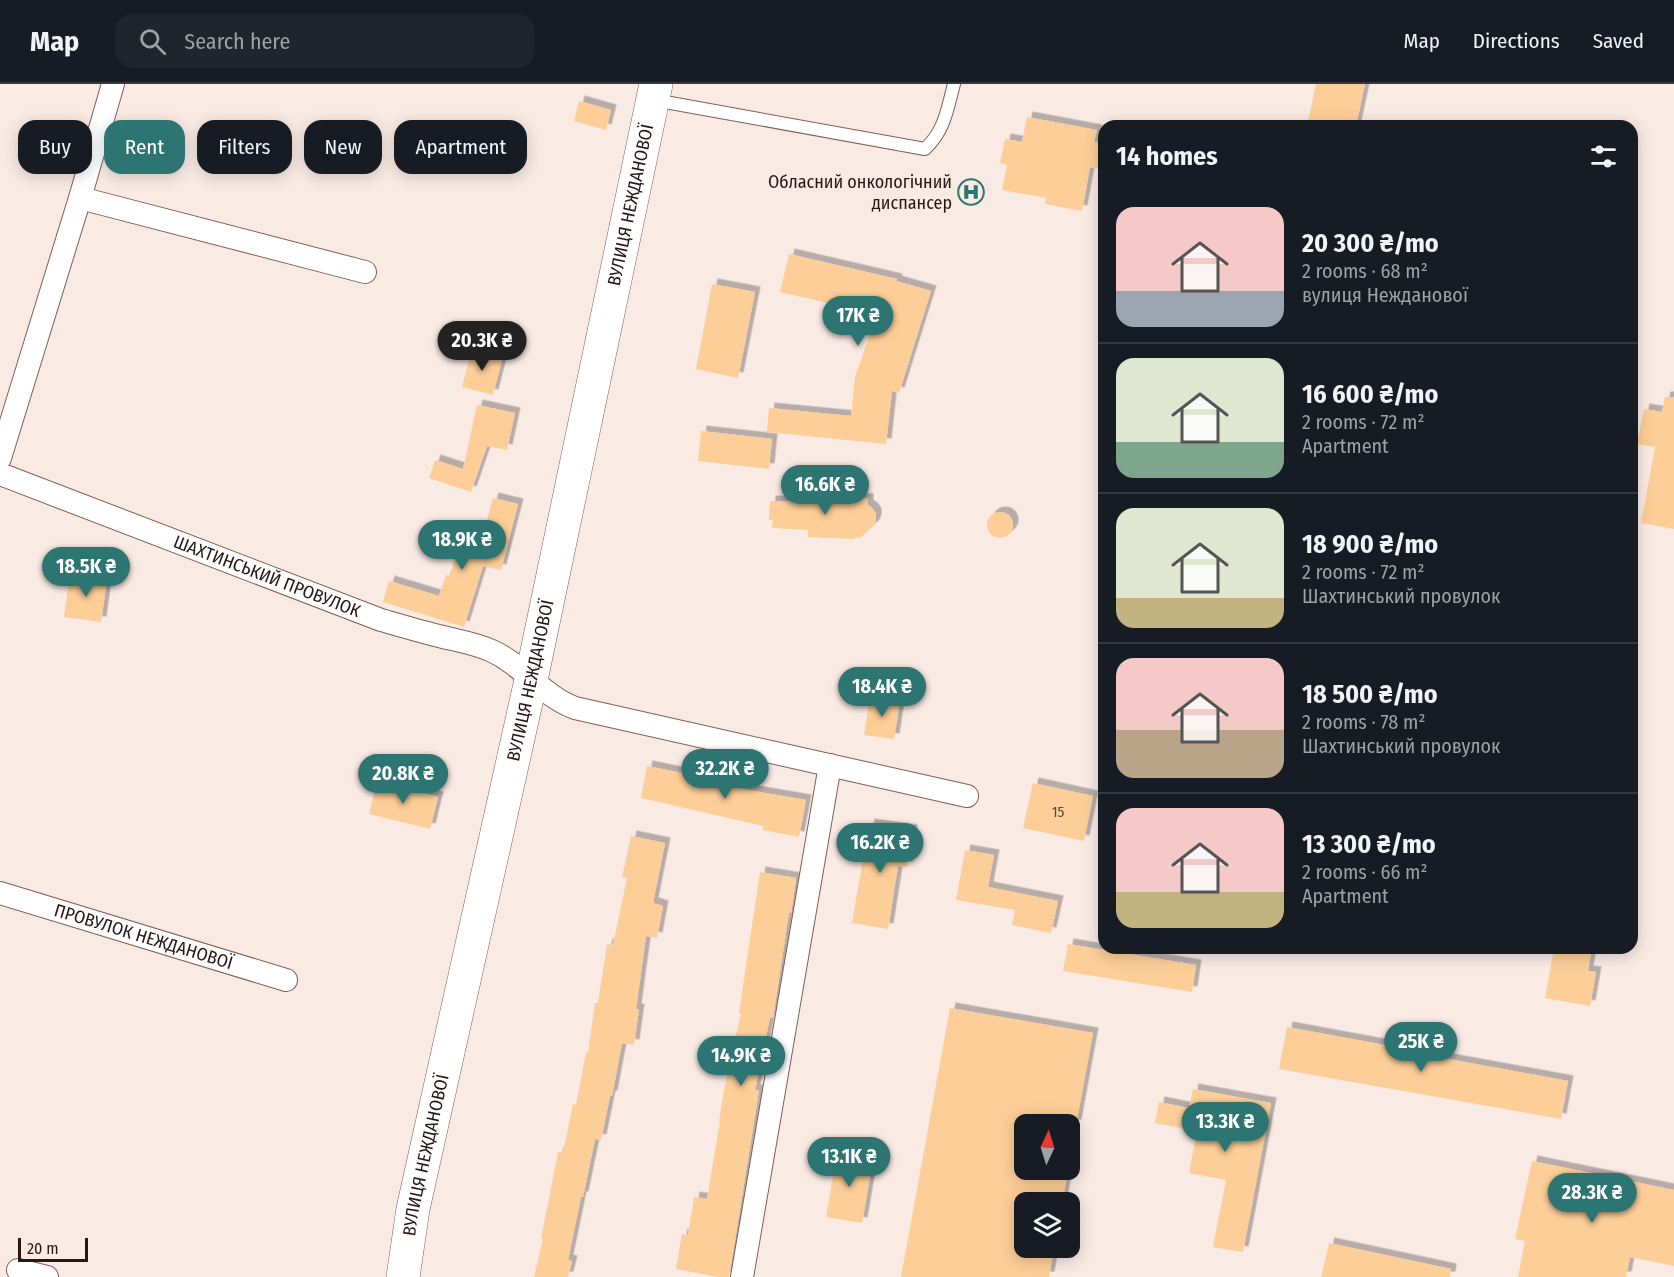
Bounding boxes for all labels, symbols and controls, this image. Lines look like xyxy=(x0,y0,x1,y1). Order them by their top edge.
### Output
search box xyxy=(115,14,535,68)
text: Map xyxy=(30,25,79,58)
icon: search xyxy=(136,25,169,58)
text: Search here xyxy=(184,28,290,55)
text: Map xyxy=(1403,28,1440,54)
text: Directions xyxy=(1473,28,1560,54)
text: Saved xyxy=(1593,28,1644,54)
chip: Buy xyxy=(18,120,92,174)
chip: Rent xyxy=(104,120,185,174)
chip: Filters xyxy=(197,120,292,174)
chip: New xyxy=(304,120,382,174)
chip: Apartment xyxy=(394,120,527,174)
street label: ВУЛИЦЯ НЕЖДАНОВОЇ xyxy=(603,121,659,288)
icon: filters xyxy=(1587,140,1620,173)
text: 14 homes xyxy=(1116,141,1218,172)
place label: Обласний онкологічний диспансер xyxy=(768,171,952,214)
hospital icon: Обласний онкологічний диспансер xyxy=(956,177,986,207)
text: 20 300 ₴/mo xyxy=(1302,228,1439,259)
icon: home xyxy=(1164,231,1236,303)
text: 2 rooms · 68 m² xyxy=(1302,259,1428,283)
text: вулиця Нежданової xyxy=(1302,283,1468,307)
pin: 17K ₴ xyxy=(816,296,900,347)
text: 17K ₴ xyxy=(836,303,880,327)
pin: 20.3K ₴ xyxy=(427,321,537,372)
text: 20.3K ₴ xyxy=(452,328,512,352)
text: 16 600 ₴/mo xyxy=(1302,379,1438,410)
icon: home xyxy=(1164,382,1236,454)
text: 2 rooms · 72 m² xyxy=(1302,410,1424,434)
text: Apartment xyxy=(1302,434,1389,458)
pin: 16.6K ₴ xyxy=(770,465,880,516)
text: 16.6K ₴ xyxy=(795,472,855,496)
pin: 18.9K ₴ xyxy=(407,520,517,571)
text: 18.9K ₴ xyxy=(432,527,492,551)
text: 18 900 ₴/mo xyxy=(1302,529,1438,560)
street label: ШАХТИНСЬКИЙ ПРОВУЛОК xyxy=(170,531,364,622)
icon: home xyxy=(1164,532,1236,604)
pin: 18.5K ₴ xyxy=(31,547,141,598)
text: 18.5K ₴ xyxy=(56,554,116,578)
text: 2 rooms · 72 m² xyxy=(1302,560,1424,584)
text: Шахтинський провулок xyxy=(1302,584,1500,608)
street label: ВУЛИЦЯ НЕЖДАНОВОЇ xyxy=(502,597,559,763)
pin: 18.4K ₴ xyxy=(827,667,937,718)
text: 18.4K ₴ xyxy=(852,674,912,698)
text: 18 500 ₴/mo xyxy=(1302,679,1438,710)
icon: home xyxy=(1164,682,1236,754)
text: 2 rooms · 78 m² xyxy=(1302,710,1425,734)
text: Шахтинський провулок xyxy=(1302,734,1500,758)
pin: 32.2K ₴ xyxy=(670,749,780,800)
pin: 20.8K ₴ xyxy=(348,754,458,805)
text: 32.2K ₴ xyxy=(696,756,754,780)
text: 20.8K ₴ xyxy=(372,761,434,785)
house number: 15 xyxy=(1052,803,1064,821)
pin: 16.2K ₴ xyxy=(825,823,935,874)
text: 13 300 ₴/mo xyxy=(1302,829,1436,860)
text: 16.2K ₴ xyxy=(850,830,910,854)
icon: home xyxy=(1164,832,1236,904)
text: 2 rooms · 66 m² xyxy=(1302,860,1428,884)
text: Apartment xyxy=(1302,884,1389,908)
street label: ПРОВУЛОК НЕЖДАНОВОЇ xyxy=(52,899,237,975)
pin: 25K ₴ xyxy=(1379,1022,1463,1073)
text: 25K ₴ xyxy=(1398,1029,1444,1053)
pin: 14.9K ₴ xyxy=(686,1036,796,1087)
text: 14.9K ₴ xyxy=(711,1043,771,1067)
street label: ВУЛИЦЯ НЕЖДАНОВОЇ xyxy=(398,1071,454,1237)
pin: 13.3K ₴ xyxy=(1170,1102,1280,1153)
text: 13.3K ₴ xyxy=(1196,1109,1254,1133)
north arrow xyxy=(1014,1114,1080,1180)
map controls xyxy=(1014,1114,1080,1258)
pin: 13.1K ₴ xyxy=(794,1137,904,1188)
text: 13.1K ₴ xyxy=(821,1144,877,1168)
pin: 28.3K ₴ xyxy=(1537,1173,1647,1224)
text: 28.3K ₴ xyxy=(1562,1180,1622,1204)
button: layers xyxy=(1014,1192,1080,1258)
scale bar xyxy=(18,1235,88,1262)
text: 20 m xyxy=(27,1239,58,1258)

